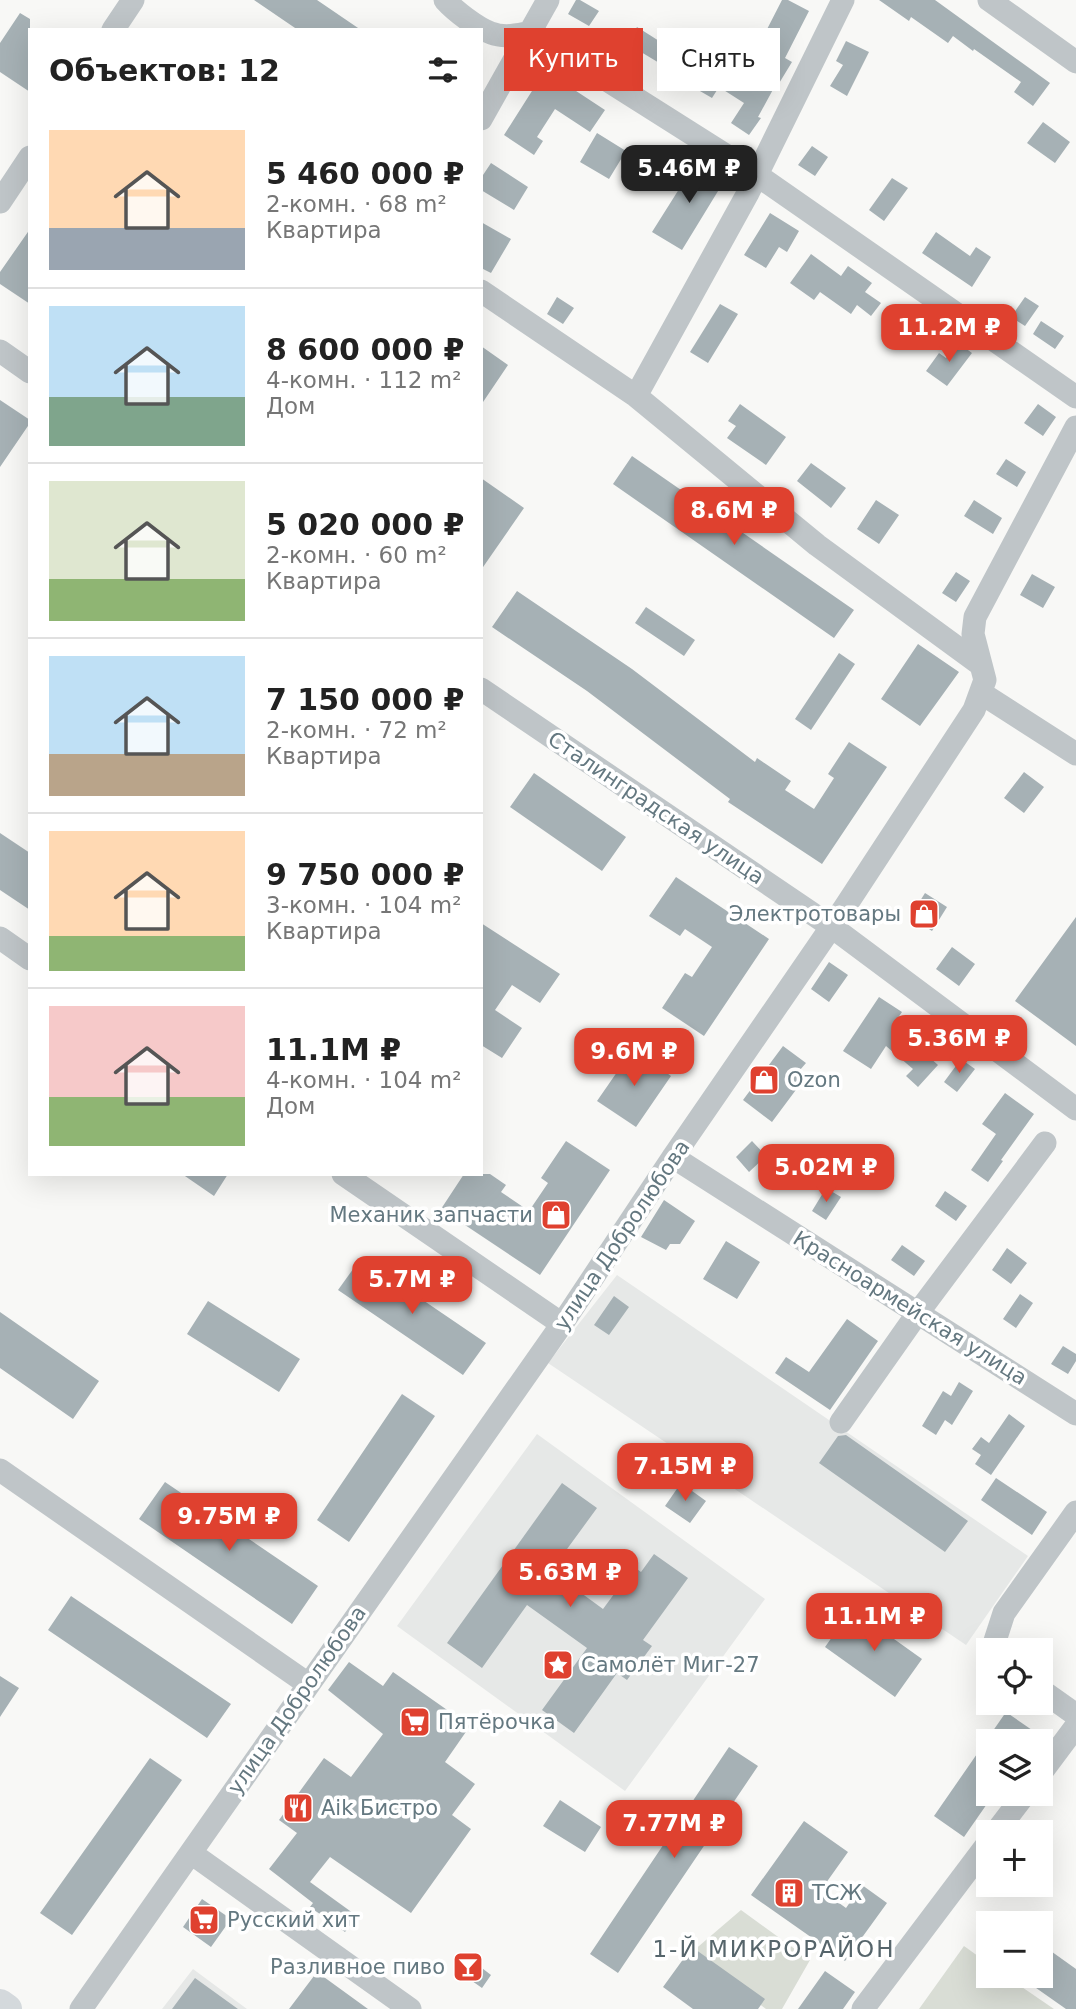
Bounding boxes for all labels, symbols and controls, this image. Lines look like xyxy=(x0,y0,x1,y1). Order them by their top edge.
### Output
chip: Купить xyxy=(504,28,643,91)
chip: Снять xyxy=(657,28,780,91)
icon: filters xyxy=(424,51,462,89)
text: Объектов: 12 xyxy=(49,53,280,88)
pin: 5.46M ₽ xyxy=(624,146,754,205)
text: 5.46M ₽ xyxy=(637,155,741,181)
text: 5 460 000 ₽ xyxy=(266,156,464,191)
icon: home xyxy=(105,158,189,242)
text: 2-комн. · 68 m² xyxy=(266,191,447,217)
text: Квартира xyxy=(266,217,382,243)
pin: 11.2M ₽ xyxy=(884,304,1014,364)
text: 11.2M ₽ xyxy=(897,314,1001,340)
text: 8 600 000 ₽ xyxy=(266,332,464,367)
icon: home xyxy=(105,334,189,418)
text: 4-комн. · 112 m² xyxy=(266,367,461,393)
text: Дом xyxy=(266,393,315,419)
pin: 8.6M ₽ xyxy=(677,488,791,547)
text: 8.6M ₽ xyxy=(690,497,778,523)
text: 5 020 000 ₽ xyxy=(266,507,464,542)
icon: home xyxy=(105,509,189,593)
text: 2-комн. · 60 m² xyxy=(266,542,447,568)
text: Квартира xyxy=(266,568,382,594)
text: 7 150 000 ₽ xyxy=(266,682,464,717)
icon: home xyxy=(105,684,189,768)
text: 2-комн. · 72 m² xyxy=(266,717,447,743)
street label: Сталинградская улица xyxy=(543,727,769,889)
text: Квартира xyxy=(266,743,382,769)
text: 9 750 000 ₽ xyxy=(266,857,464,892)
icon: home xyxy=(105,859,189,943)
text: 3-комн. · 104 m² xyxy=(266,892,461,918)
shop icon: Электротовары xyxy=(907,897,941,931)
place label: Электротовары xyxy=(729,902,901,926)
text: Квартира xyxy=(266,918,382,944)
pin: 5.36M ₽ xyxy=(894,1016,1024,1075)
text: 5.36M ₽ xyxy=(907,1025,1011,1051)
pin: 9.6M ₽ xyxy=(577,1028,691,1088)
text: 11.1M ₽ xyxy=(266,1032,401,1067)
icon: home xyxy=(105,1034,189,1118)
text: 9.6M ₽ xyxy=(590,1038,678,1064)
shop icon: Ozon xyxy=(747,1063,781,1097)
text: 4-комн. · 104 m² xyxy=(266,1067,461,1093)
place label: Ozon xyxy=(787,1068,841,1092)
text: Дом xyxy=(266,1093,315,1119)
street label: улица Добролюбова xyxy=(549,1135,695,1335)
pin: 5.02M ₽ xyxy=(761,1144,891,1204)
text: 5.02M ₽ xyxy=(774,1154,878,1180)
shop icon: Механик запчасти xyxy=(539,1198,573,1232)
place label: Механик запчасти xyxy=(329,1203,533,1227)
street label: Красноармейская улица xyxy=(789,1226,1031,1390)
pin: 5.7M ₽ xyxy=(355,1256,469,1316)
text: 5.7M ₽ xyxy=(368,1266,456,1292)
pin: 7.15M ₽ xyxy=(620,1444,750,1503)
text: 7.15M ₽ xyxy=(633,1453,737,1479)
pin: 9.75M ₽ xyxy=(164,1494,294,1553)
text: 9.75M ₽ xyxy=(177,1503,281,1529)
pin: 5.63M ₽ xyxy=(505,1550,635,1609)
text: 5.63M ₽ xyxy=(518,1559,622,1585)
pin: 11.1M ₽ xyxy=(809,1594,939,1653)
street label: улица Добролюбова xyxy=(223,1601,371,1799)
text: 11.1M ₽ xyxy=(822,1603,926,1629)
map controls xyxy=(976,1638,1053,1988)
button: locate xyxy=(976,1638,1053,1715)
place icon: Самолёт Миг-27 xyxy=(541,1648,575,1682)
place label: Самолёт Миг-27 xyxy=(581,1653,760,1677)
supermarket icon: Пятёрочка xyxy=(398,1705,432,1739)
place label: Пятёрочка xyxy=(438,1710,556,1734)
button: layers xyxy=(976,1729,1053,1806)
restaurant icon: Aik Бистро xyxy=(281,1791,315,1825)
place label: Aik Бистро xyxy=(321,1796,438,1820)
pin: 7.77M ₽ xyxy=(609,1800,739,1860)
text: 7.77M ₽ xyxy=(622,1810,726,1836)
button: + xyxy=(976,1820,1053,1897)
building icon: ТСЖ xyxy=(772,1876,806,1910)
place label: ТСЖ xyxy=(811,1881,862,1905)
supermarket icon: Русский хит xyxy=(187,1903,221,1937)
place label: Русский хит xyxy=(227,1908,360,1932)
button: − xyxy=(976,1911,1053,1988)
district label: 1-Й МИКРОРАЙОН xyxy=(652,1935,896,1962)
bar icon: Разливное пиво xyxy=(451,1950,485,1984)
place label: Разливное пиво xyxy=(270,1955,445,1979)

